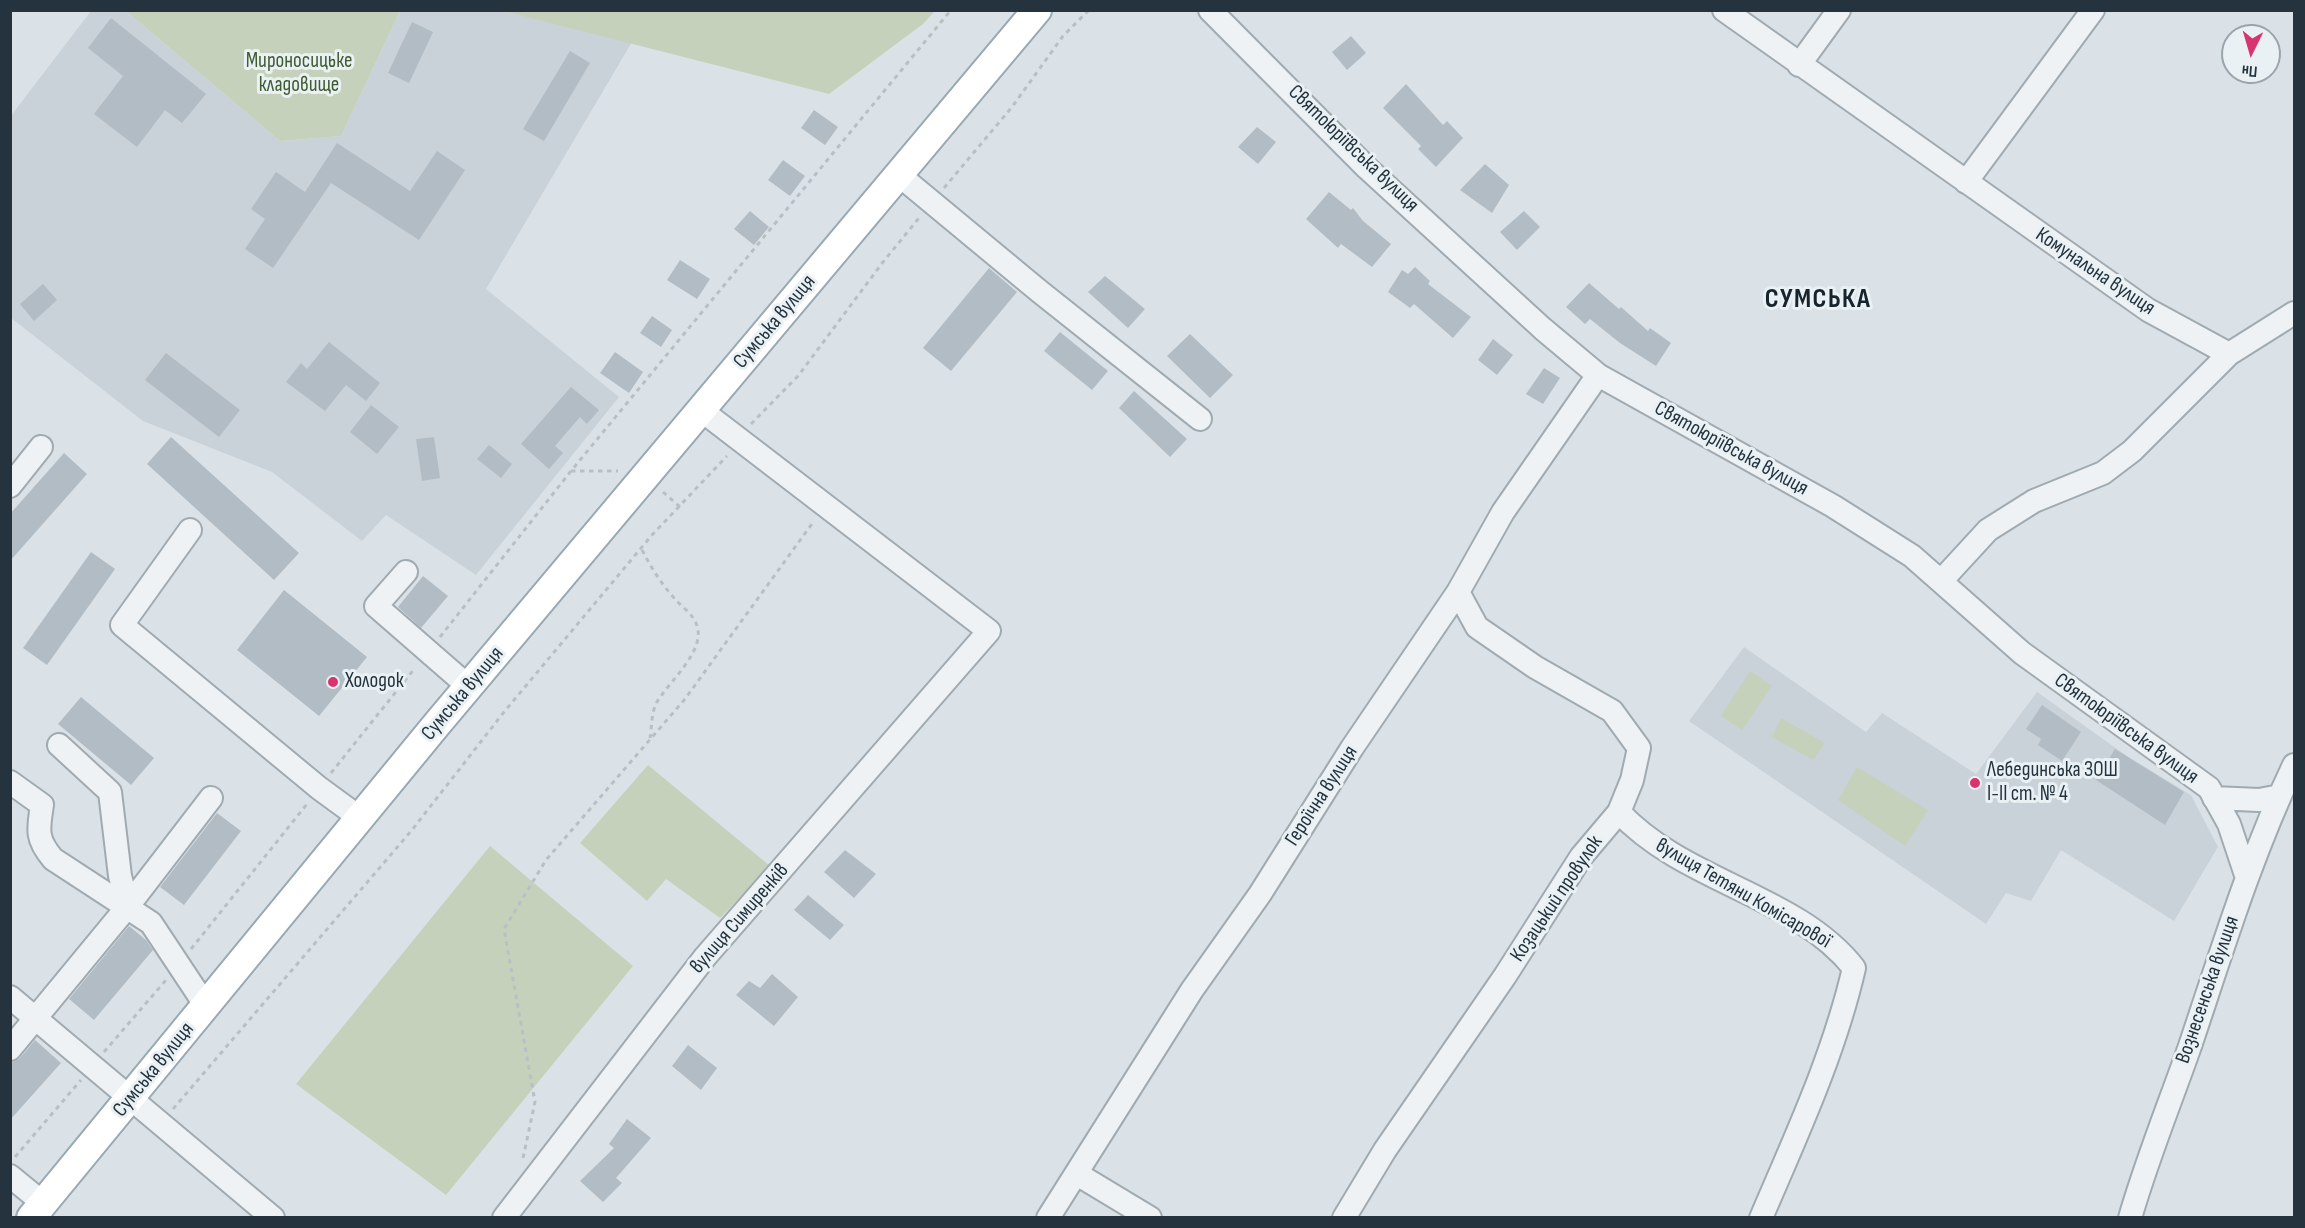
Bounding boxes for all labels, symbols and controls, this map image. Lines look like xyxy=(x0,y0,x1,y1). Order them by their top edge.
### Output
north arrow xyxy=(2221,24,2281,84)
park label: Мироносицьке кладовище xyxy=(246,49,352,99)
text: Пн xyxy=(2241,60,2258,81)
street label: Святоюріївська вулиця xyxy=(1282,80,1424,218)
street label: Комунальна вулиця xyxy=(2030,223,2160,321)
street label: Сумська вулиця xyxy=(729,270,821,374)
district label: СУМСЬКА xyxy=(1765,284,1871,316)
street label: Святоюріївська вулиця xyxy=(1650,396,1812,502)
street label: Сумська вулиця xyxy=(417,642,509,746)
street label: Святоюріївська вулиця xyxy=(2049,668,2203,790)
place label: Холодок xyxy=(345,669,404,695)
marker: Холодок xyxy=(326,675,340,689)
street label: Героїчна вулиця xyxy=(1280,741,1364,851)
place label: Лебединська ЗОШ І-ІІ ст. № 4 xyxy=(1987,758,2118,808)
marker: Лебединська ЗОШ І-ІІ ст. № 4 xyxy=(1968,776,1982,790)
street label: Козацький провулок xyxy=(1506,831,1608,967)
street label: вулиця Тетяни Комісарової xyxy=(1651,833,1835,955)
street label: вулиця Симиренків xyxy=(685,859,795,979)
street label: Вознесенська вулиця xyxy=(2171,913,2245,1067)
street label: Сумська вулиця xyxy=(108,1018,200,1122)

